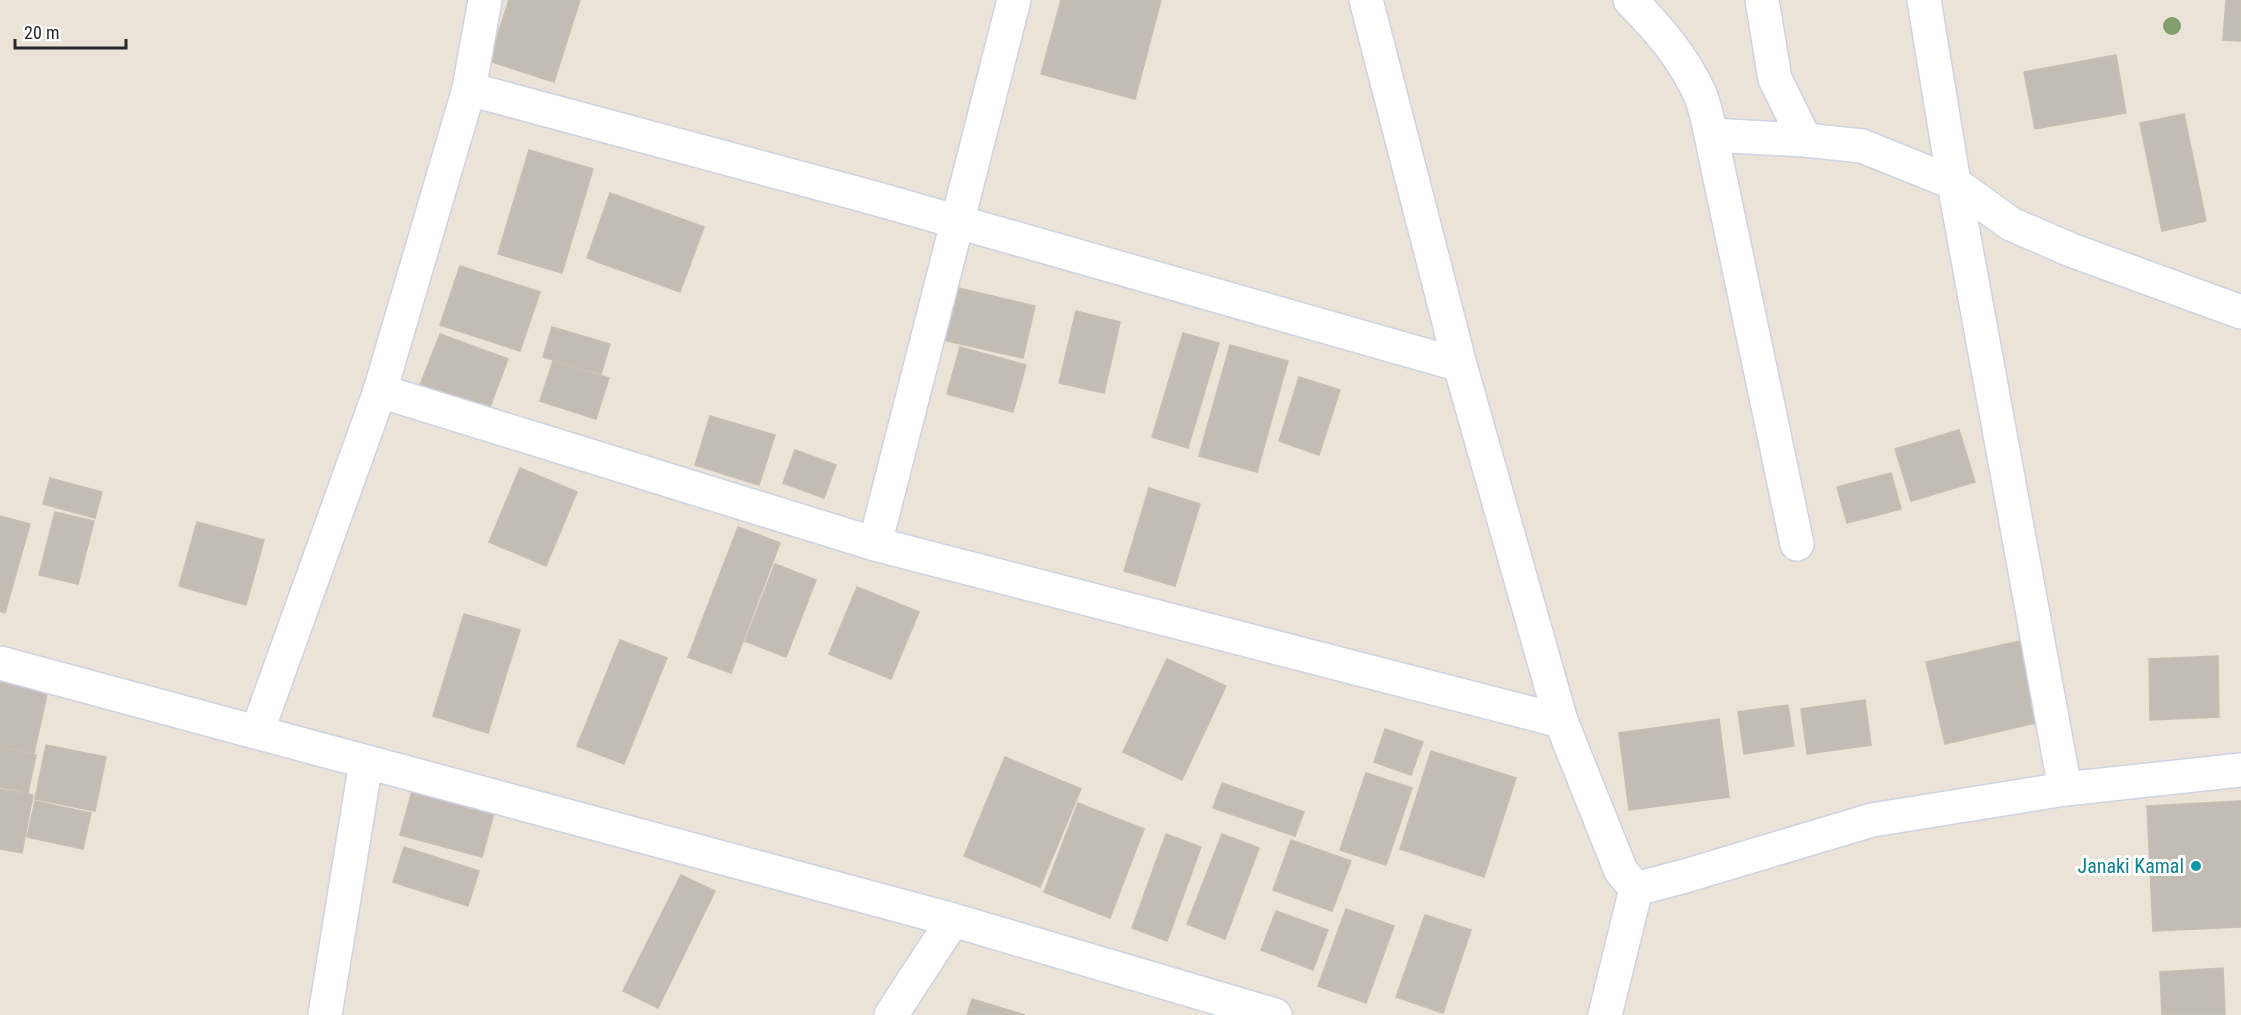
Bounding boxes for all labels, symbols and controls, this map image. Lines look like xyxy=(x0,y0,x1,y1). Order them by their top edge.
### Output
scale bar xyxy=(15,12,126,50)
text: 20 m xyxy=(24,22,59,43)
place label: Janaki Kamal xyxy=(2078,854,2184,878)
marker: Janaki Kamal xyxy=(2189,859,2203,873)

